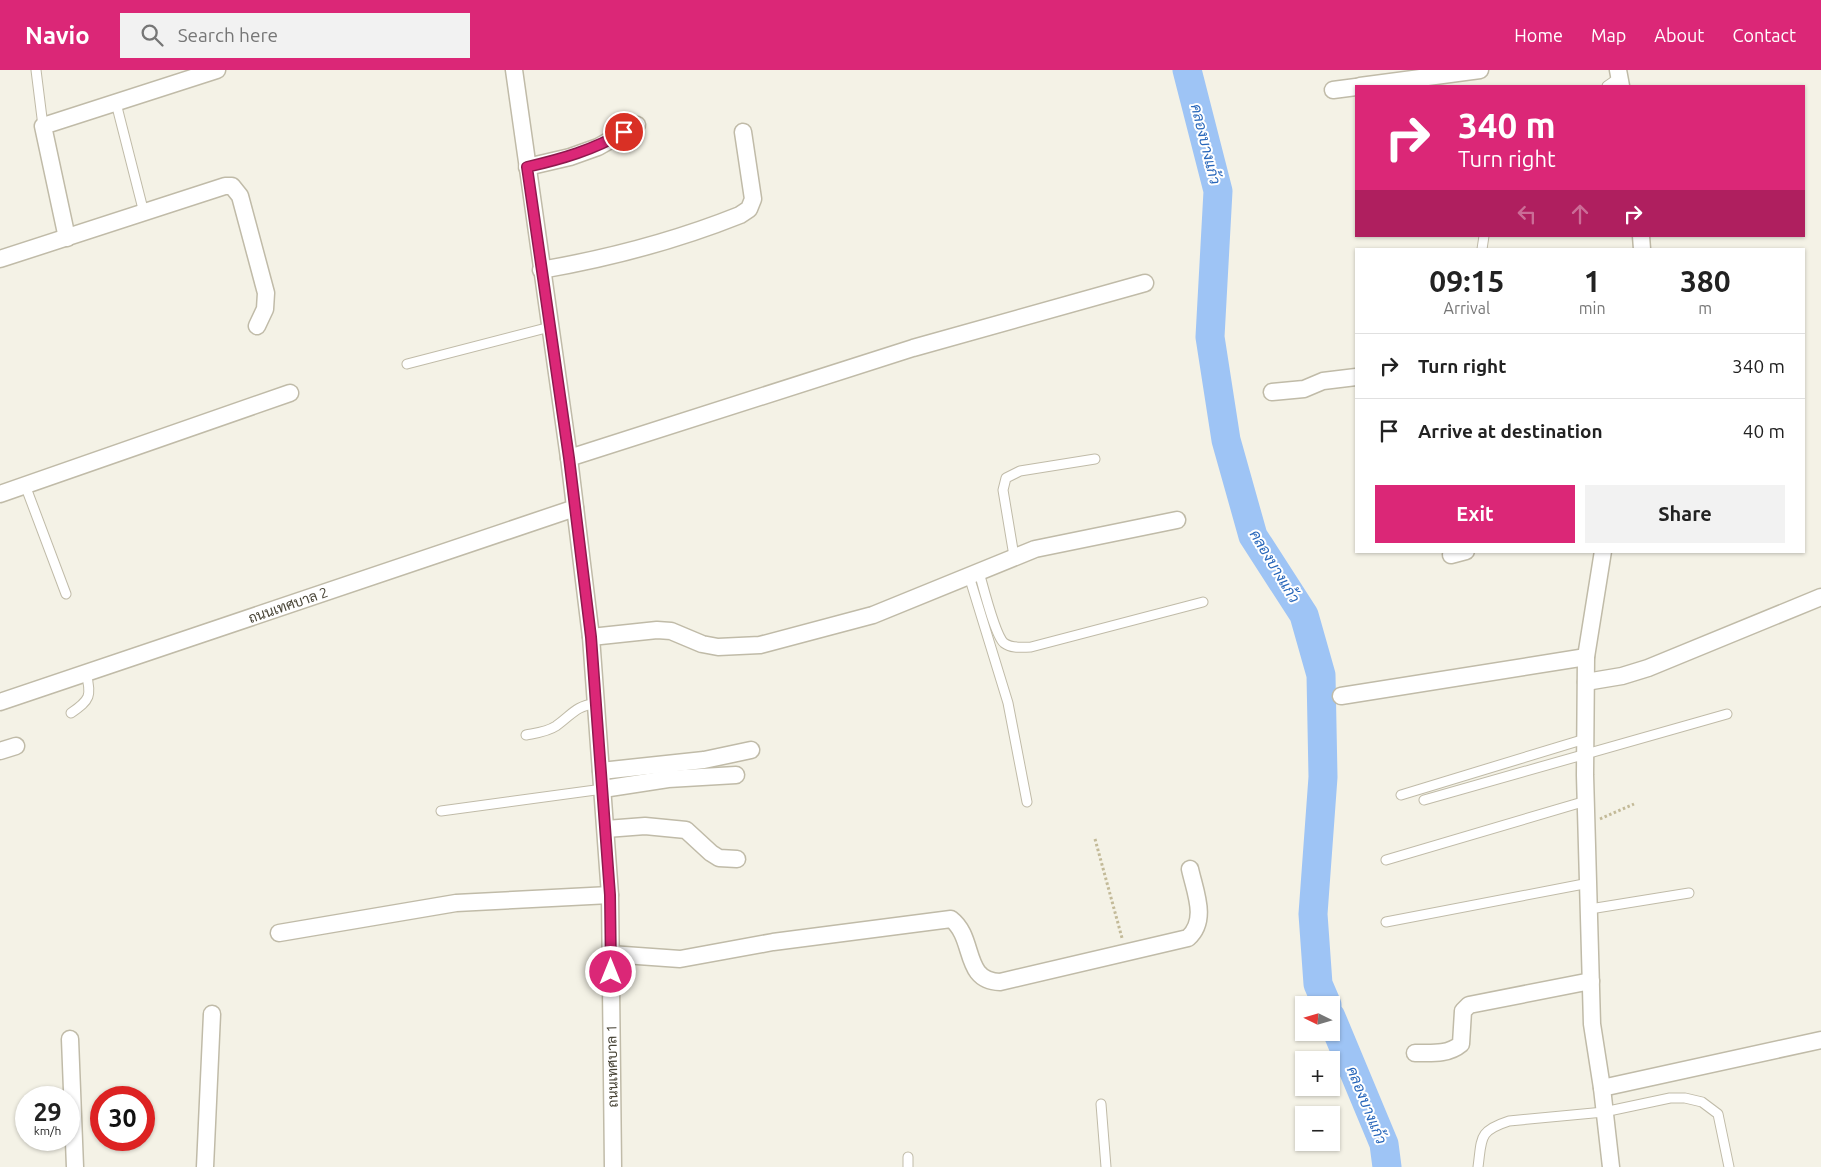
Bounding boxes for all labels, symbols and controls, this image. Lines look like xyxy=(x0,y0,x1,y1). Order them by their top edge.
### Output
search box xyxy=(120,13,470,58)
icon: search xyxy=(138,21,166,49)
text: Navio xyxy=(25,22,90,49)
text: Search here xyxy=(178,24,278,46)
text: Home xyxy=(1514,25,1563,45)
text: Map xyxy=(1591,25,1626,45)
text: About xyxy=(1654,25,1704,45)
text: Contact xyxy=(1732,25,1796,45)
water label: คลองบางแก้ว xyxy=(1188,102,1225,186)
icon: right xyxy=(1375,105,1440,170)
text: 340 m xyxy=(1458,105,1556,145)
pin xyxy=(603,111,645,153)
icon: arrive xyxy=(610,118,638,146)
text: Turn right xyxy=(1458,146,1556,171)
icon: left xyxy=(1513,200,1541,228)
icon: ahead xyxy=(1566,200,1594,228)
icon: right xyxy=(1619,200,1647,228)
text: 09:15 xyxy=(1429,264,1504,298)
text: 1 xyxy=(1584,264,1601,298)
text: 380 xyxy=(1680,264,1731,298)
text: Arrival xyxy=(1444,299,1490,317)
text: min xyxy=(1579,299,1606,317)
text: m xyxy=(1698,299,1712,317)
icon: right xyxy=(1375,352,1403,380)
text: Turn right xyxy=(1418,355,1506,377)
text: 340 m xyxy=(1732,355,1785,377)
icon: arrive xyxy=(1375,417,1403,445)
text: Arrive at destination xyxy=(1418,420,1603,442)
text: 40 m xyxy=(1743,420,1785,442)
button: Exit xyxy=(1375,485,1575,543)
button: Share xyxy=(1585,485,1785,543)
water label: คลองบางแก้ว xyxy=(1247,526,1304,606)
street label: ถนนเทศบาล 2 xyxy=(246,584,330,626)
position arrow xyxy=(584,945,636,997)
north arrow xyxy=(1295,996,1340,1041)
map controls xyxy=(1295,996,1340,1151)
street label: ถนนเทศบาล 1 xyxy=(603,1024,621,1108)
button: + xyxy=(1295,1051,1340,1096)
water label: คลองบางแก้ว xyxy=(1344,1063,1391,1147)
speed limit sign: 30 xyxy=(90,1086,155,1151)
text: 29 xyxy=(33,1098,62,1126)
button: − xyxy=(1295,1106,1340,1151)
text: km/h xyxy=(34,1124,61,1137)

